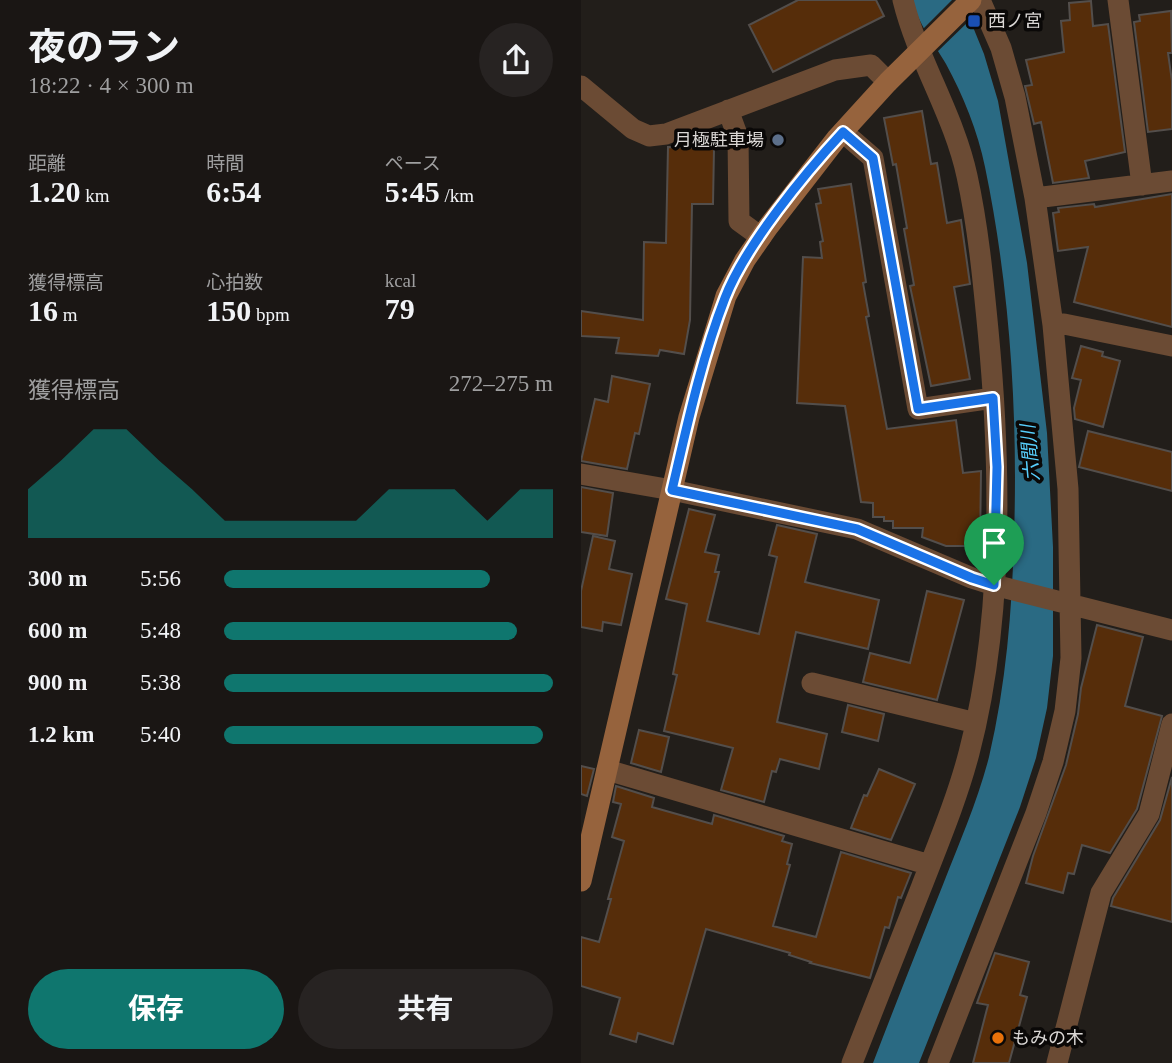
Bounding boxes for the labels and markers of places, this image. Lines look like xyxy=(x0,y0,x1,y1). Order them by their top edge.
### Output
place label: 西ノ宮 xyxy=(988,11,1042,31)
marker: 西ノ宮 xyxy=(966,13,982,29)
place label: 月極駐車場 xyxy=(674,130,764,150)
marker: 月極駐車場 xyxy=(770,132,786,148)
pin xyxy=(964,513,1024,585)
place label: もみの木 xyxy=(1012,1028,1084,1048)
marker: もみの木 xyxy=(990,1030,1006,1046)

